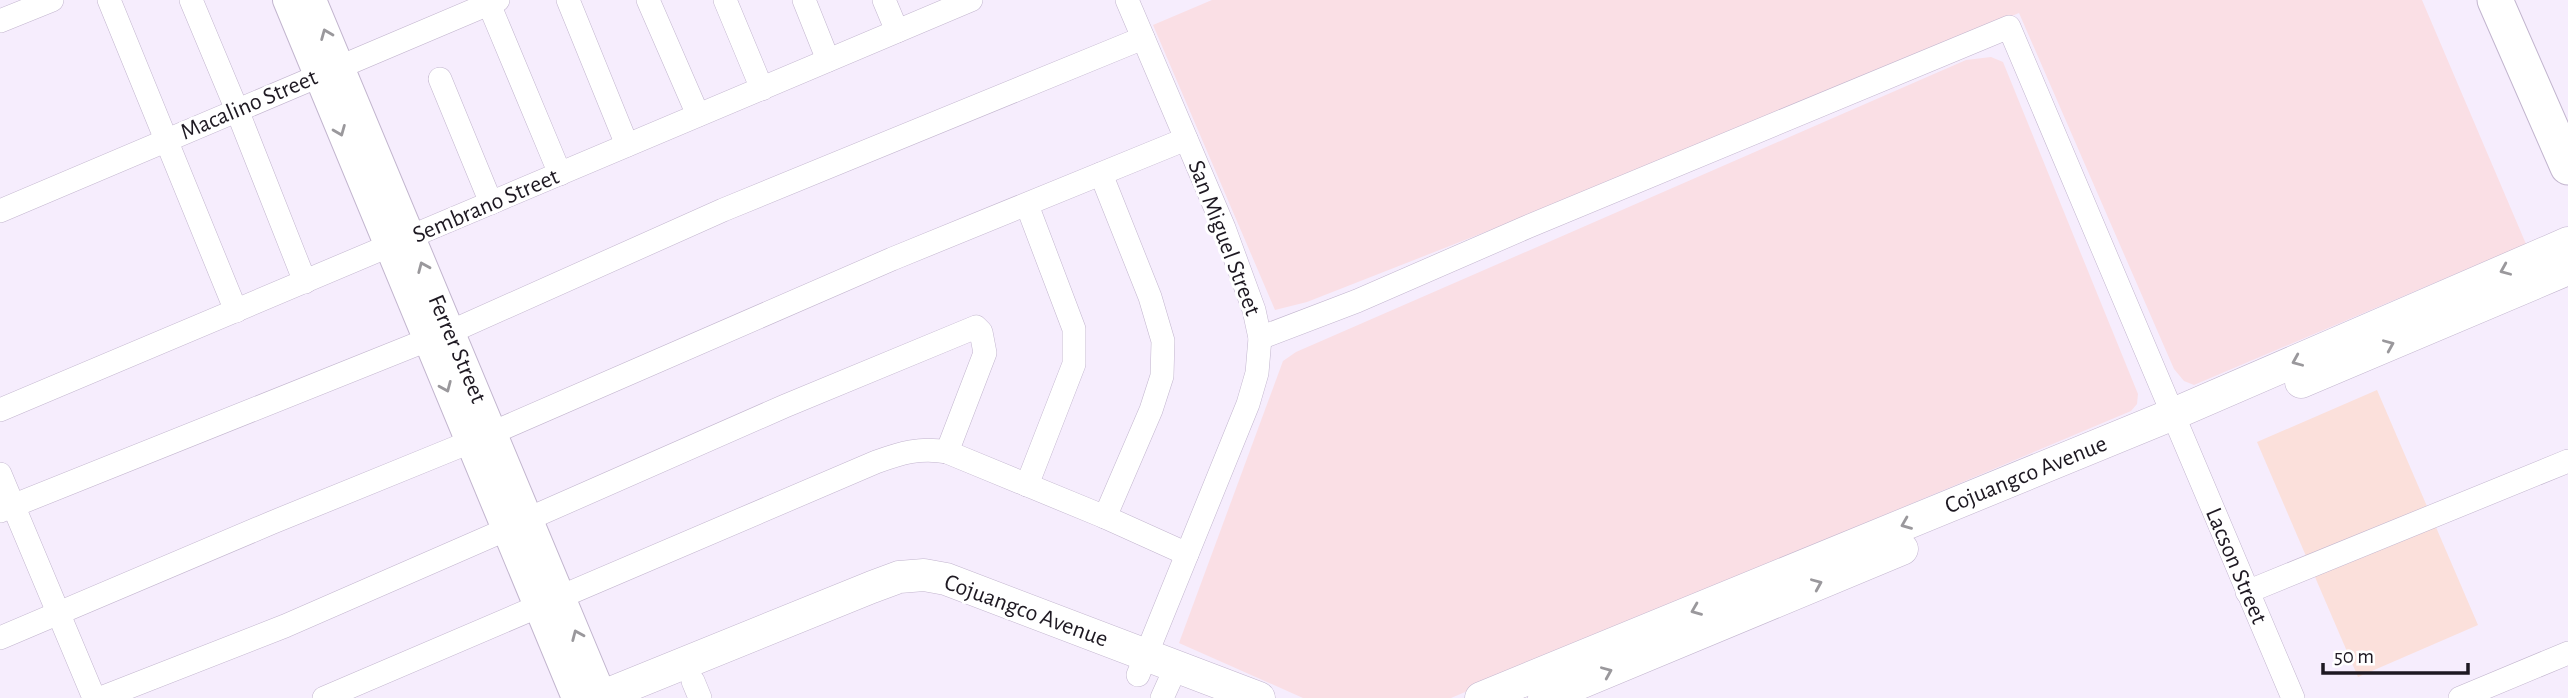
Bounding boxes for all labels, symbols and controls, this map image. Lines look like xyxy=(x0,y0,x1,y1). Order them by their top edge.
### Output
one-way arrow xyxy=(320,29,334,41)
street label: Macalino Street xyxy=(177,65,321,145)
one-way arrow xyxy=(332,125,346,137)
street label: San Miguel Street xyxy=(1183,157,1265,319)
street label: Sembrano Street xyxy=(409,164,563,248)
one-way arrow xyxy=(417,262,431,274)
one-way arrow xyxy=(2500,262,2513,276)
street label: Ferrer Street xyxy=(423,291,491,407)
one-way arrow xyxy=(2382,340,2394,354)
one-way arrow xyxy=(2291,353,2304,367)
one-way arrow xyxy=(438,379,452,392)
street label: Cojuangco Avenue xyxy=(1942,432,2110,518)
street label: Lacson Street xyxy=(2201,504,2271,628)
one-way arrow xyxy=(1901,516,1913,530)
street label: Cojuangco Avenue xyxy=(941,570,1111,652)
one-way arrow xyxy=(1811,579,1823,593)
one-way arrow xyxy=(1690,602,1702,616)
one-way arrow xyxy=(571,630,585,642)
scale bar xyxy=(2323,632,2468,676)
text: 50 m xyxy=(2334,646,2374,667)
one-way arrow xyxy=(1600,666,1613,680)

